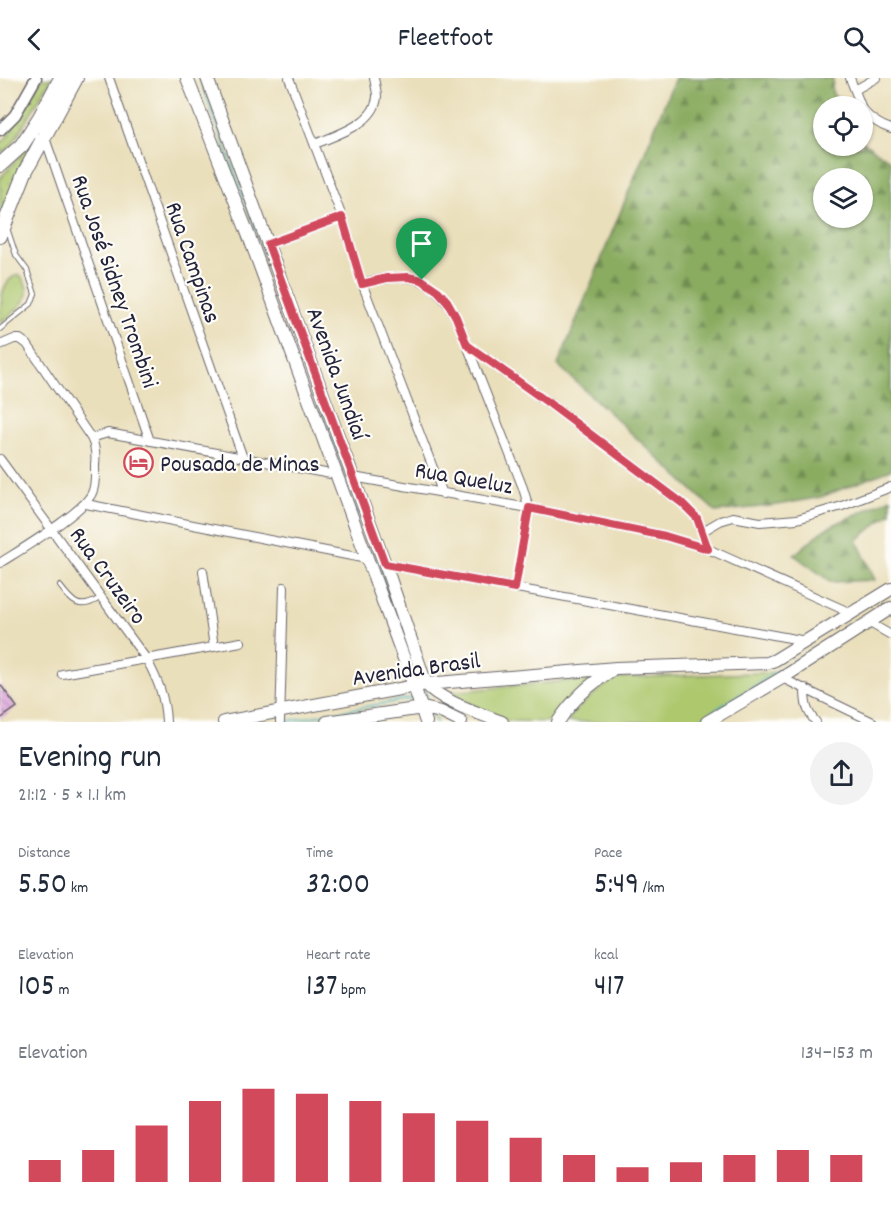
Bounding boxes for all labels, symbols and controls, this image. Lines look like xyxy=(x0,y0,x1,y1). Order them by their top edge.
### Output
text: Fleetfoot xyxy=(398,20,493,59)
icon: back xyxy=(18,23,51,56)
icon: search xyxy=(840,23,873,56)
map controls xyxy=(813,96,873,228)
button: locate xyxy=(813,96,873,156)
button: layers xyxy=(813,168,873,228)
street label: Rua José Sidney Trombini xyxy=(61,171,166,393)
street label: Rua Campinas xyxy=(155,198,228,328)
pin xyxy=(396,218,447,280)
icon: arrive xyxy=(405,227,438,260)
street label: Avenida Jundiaí xyxy=(295,303,375,446)
hotel icon: Pousada de Minas xyxy=(123,447,155,479)
place label: Pousada de Minas xyxy=(160,449,320,483)
street label: Rua Queluz xyxy=(412,455,515,505)
street label: Rua Cruzeiro xyxy=(59,521,154,633)
street label: Avenida Brasil xyxy=(350,645,483,697)
text: Evening run xyxy=(18,736,162,783)
button: share xyxy=(810,742,873,805)
text: 21:12 · 5 × 1.1 km xyxy=(18,782,126,810)
text: Distance xyxy=(18,842,70,865)
text: Time xyxy=(306,842,333,865)
text: Pace xyxy=(594,842,622,865)
text: 5.50 xyxy=(18,865,67,908)
text: 32:00 xyxy=(306,865,370,908)
text: 5:49 xyxy=(594,865,639,908)
text: km xyxy=(67,877,88,900)
text: /km xyxy=(639,877,665,900)
text: Elevation xyxy=(18,944,74,967)
text: Heart rate xyxy=(306,944,371,967)
text: kcal xyxy=(594,944,618,967)
text: 105 xyxy=(18,967,55,1010)
text: 137 xyxy=(306,967,337,1010)
text: 417 xyxy=(594,967,625,1010)
text: m xyxy=(55,979,69,1002)
text: bpm xyxy=(337,979,366,1002)
text: Elevation xyxy=(18,1040,88,1068)
text: 134–153 m xyxy=(801,1040,873,1068)

